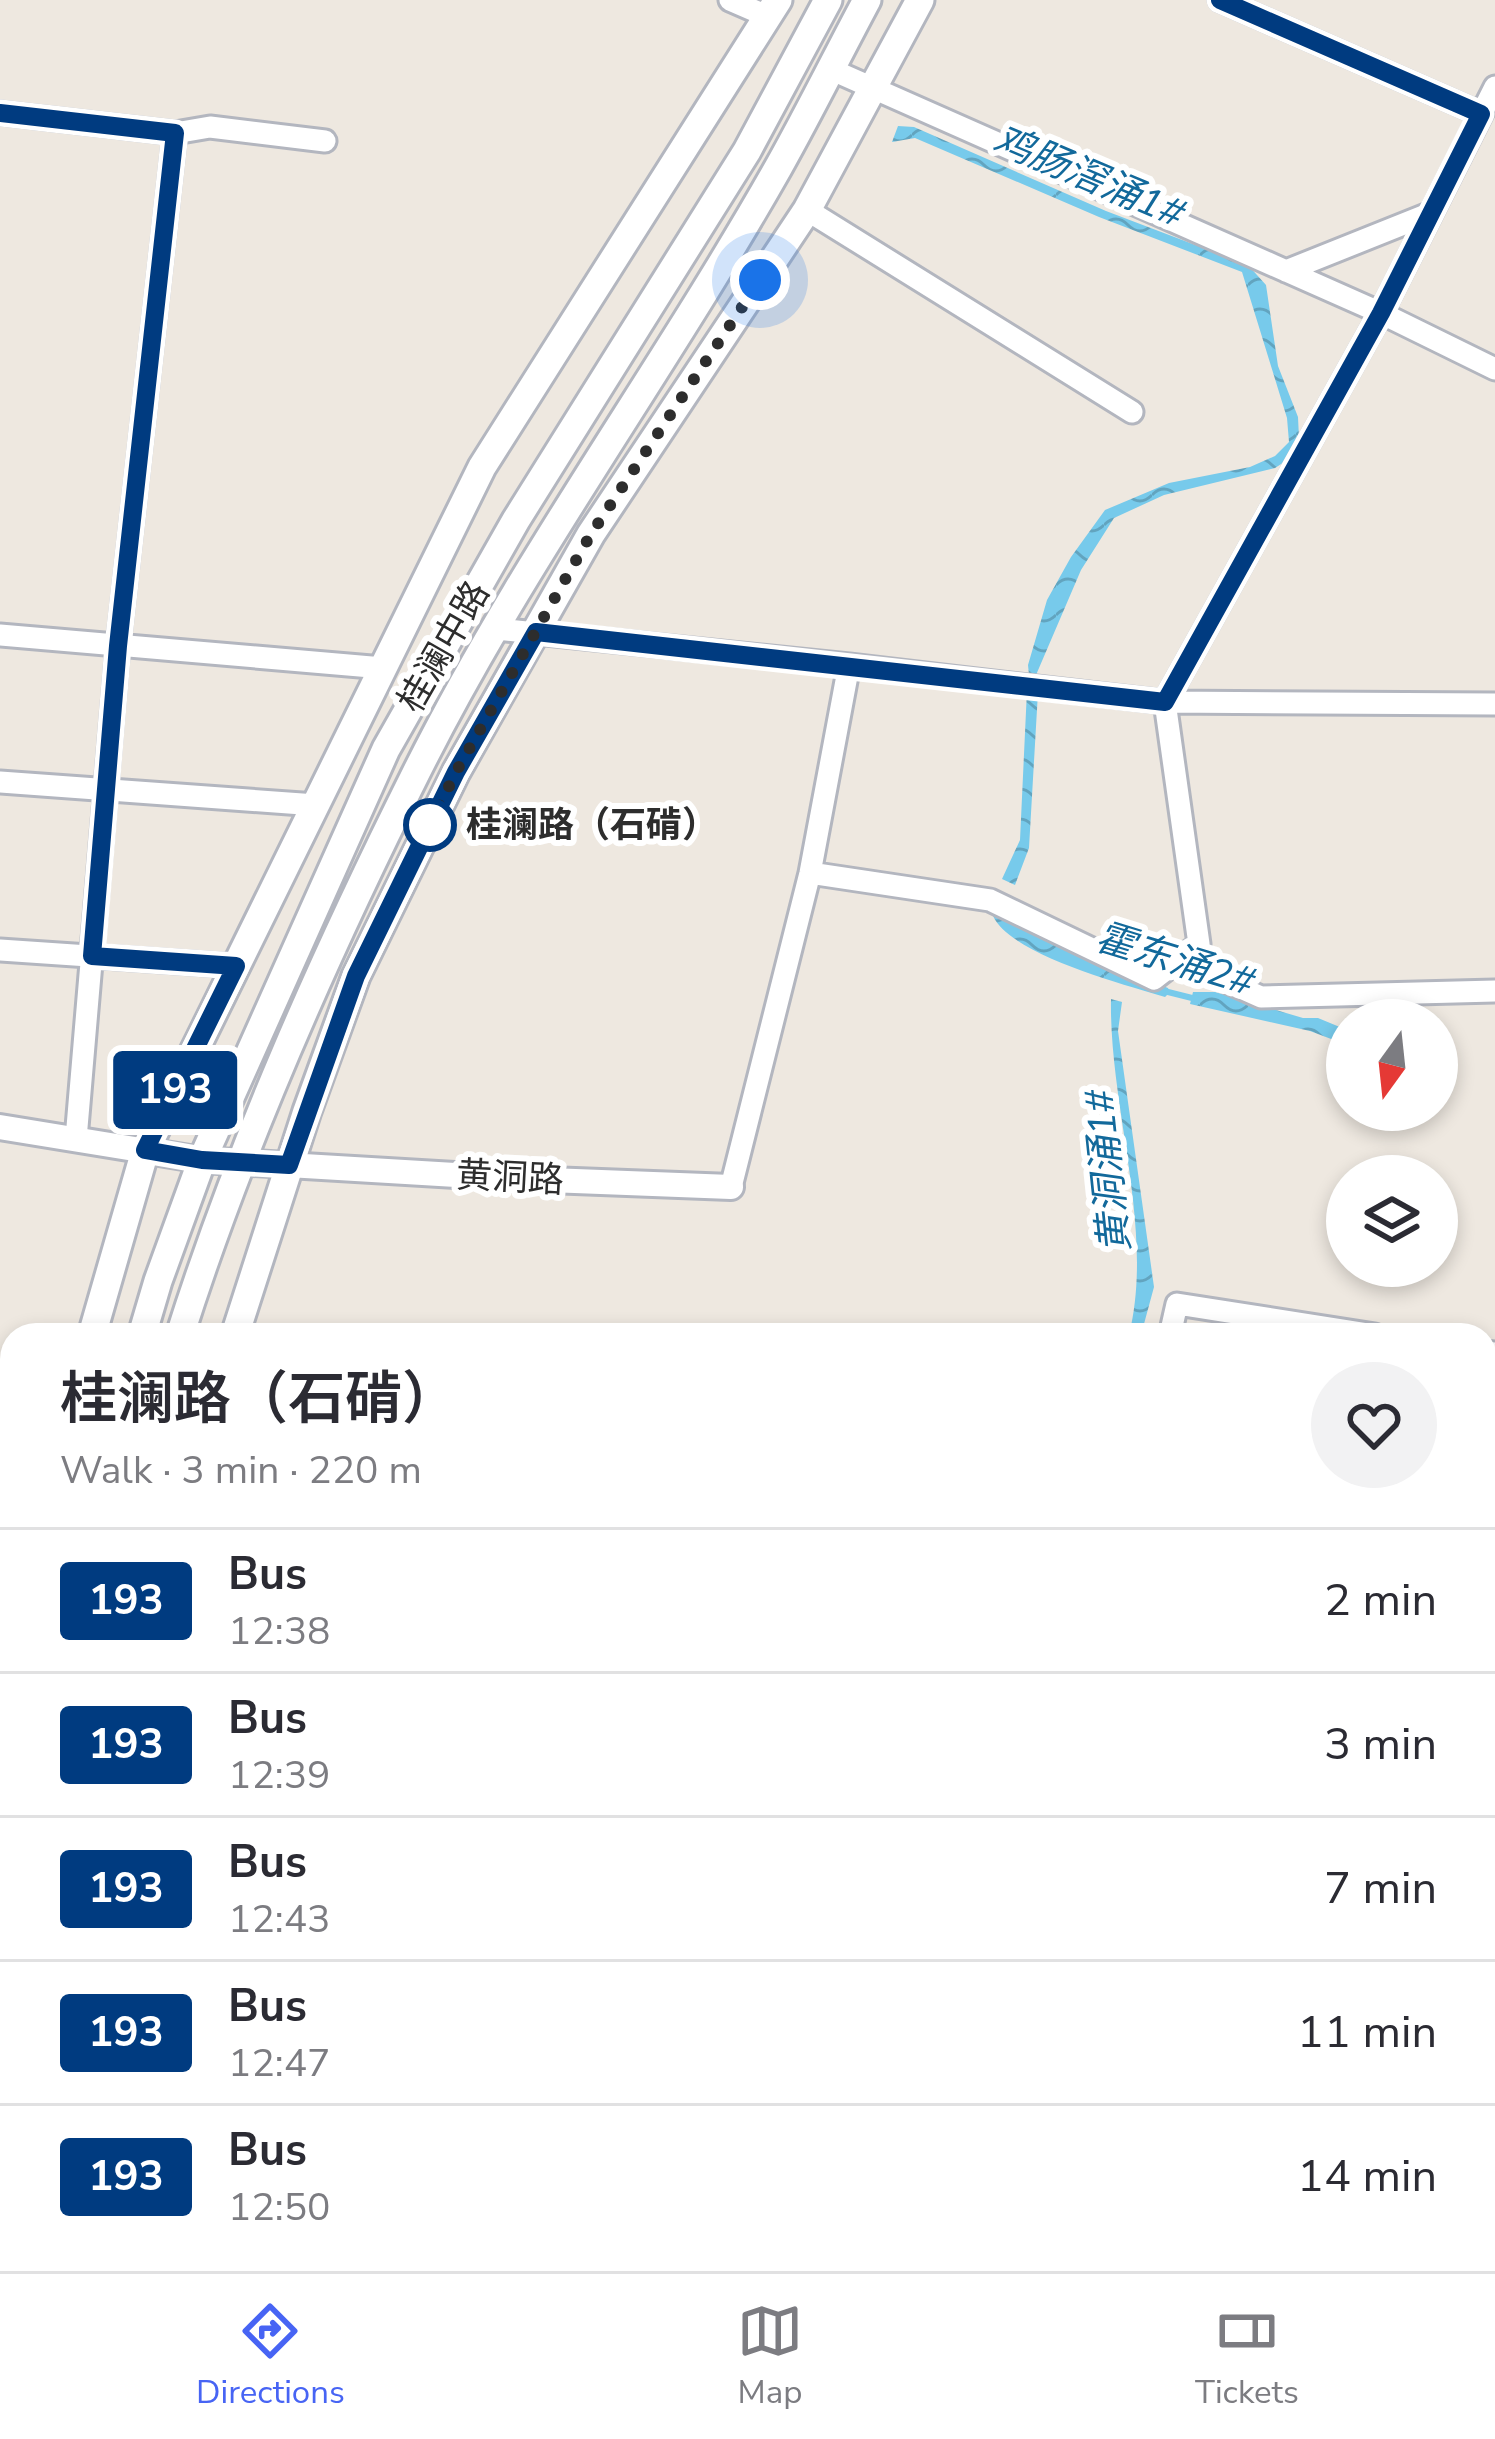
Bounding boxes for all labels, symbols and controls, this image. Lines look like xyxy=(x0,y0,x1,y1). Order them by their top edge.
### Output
water label: 鸡肠滘涌1# xyxy=(985,113,1193,241)
your location xyxy=(730,250,790,310)
street label: 桂澜中路 xyxy=(387,572,501,722)
marker: 桂澜路（石𬒔） xyxy=(405,800,455,850)
place label: 桂澜路（石𬒔） xyxy=(466,801,718,850)
water label: 霍东涌2# xyxy=(1089,911,1262,1009)
north arrow xyxy=(1326,999,1458,1131)
map controls xyxy=(1326,999,1458,1287)
line badge: 193 xyxy=(106,1051,244,1129)
text: 193 xyxy=(137,1061,213,1118)
water label: 黄洞涌1# xyxy=(1073,1086,1143,1255)
street label: 黄洞路 xyxy=(455,1151,565,1205)
button: layers xyxy=(1326,1155,1458,1287)
text: 桂澜路（石𬒔） xyxy=(60,1360,459,1438)
button: heart xyxy=(1311,1362,1437,1488)
text: Walk · 3 min · 220 m xyxy=(60,1444,422,1497)
text: Bus xyxy=(228,1544,307,1605)
text: 2 min xyxy=(1324,1570,1437,1631)
text: 193 xyxy=(88,1572,164,1629)
text: 12:38 xyxy=(228,1605,331,1658)
text: Bus xyxy=(228,1688,307,1749)
text: 3 min xyxy=(1324,1714,1437,1775)
text: 193 xyxy=(88,1716,164,1773)
text: 12:39 xyxy=(228,1749,331,1802)
text: Bus xyxy=(228,1832,307,1893)
text: 7 min xyxy=(1324,1858,1437,1919)
text: 193 xyxy=(88,1860,164,1917)
text: 12:43 xyxy=(228,1893,331,1946)
text: Bus xyxy=(228,1976,307,2037)
text: 11 min xyxy=(1297,2002,1437,2063)
text: 193 xyxy=(88,2004,164,2061)
text: 12:47 xyxy=(228,2037,331,2090)
text: Bus xyxy=(228,2120,307,2181)
text: 14 min xyxy=(1297,2146,1437,2207)
text: 193 xyxy=(88,2148,164,2205)
text: 12:50 xyxy=(228,2181,331,2234)
tab: Directions xyxy=(196,2298,345,2415)
tab: Map xyxy=(737,2298,803,2415)
tab: Tickets xyxy=(1195,2298,1299,2415)

